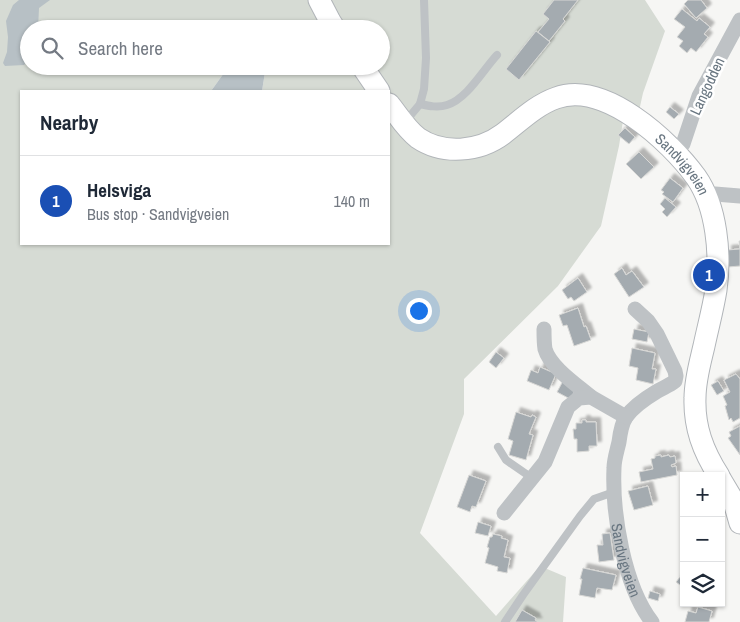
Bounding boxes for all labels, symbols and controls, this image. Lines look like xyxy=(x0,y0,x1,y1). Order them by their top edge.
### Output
search box xyxy=(20,20,390,75)
icon: search xyxy=(38,34,66,62)
text: Search here xyxy=(78,35,163,61)
street label: Langodden xyxy=(684,54,730,118)
text: Nearby xyxy=(40,108,98,137)
street label: Sandvigveien xyxy=(651,128,715,198)
text: Helsviga xyxy=(87,177,151,203)
text: 1 xyxy=(52,190,60,212)
text: 140 m xyxy=(334,190,370,212)
text: Bus stop · Sandvigveien xyxy=(87,203,229,225)
pin: 1 xyxy=(693,256,725,294)
your location xyxy=(406,298,432,324)
map controls xyxy=(680,472,725,607)
button: + xyxy=(680,472,725,517)
button: − xyxy=(680,517,725,562)
street label: Sandvigveien xyxy=(607,522,646,600)
button: layers xyxy=(680,562,725,607)

